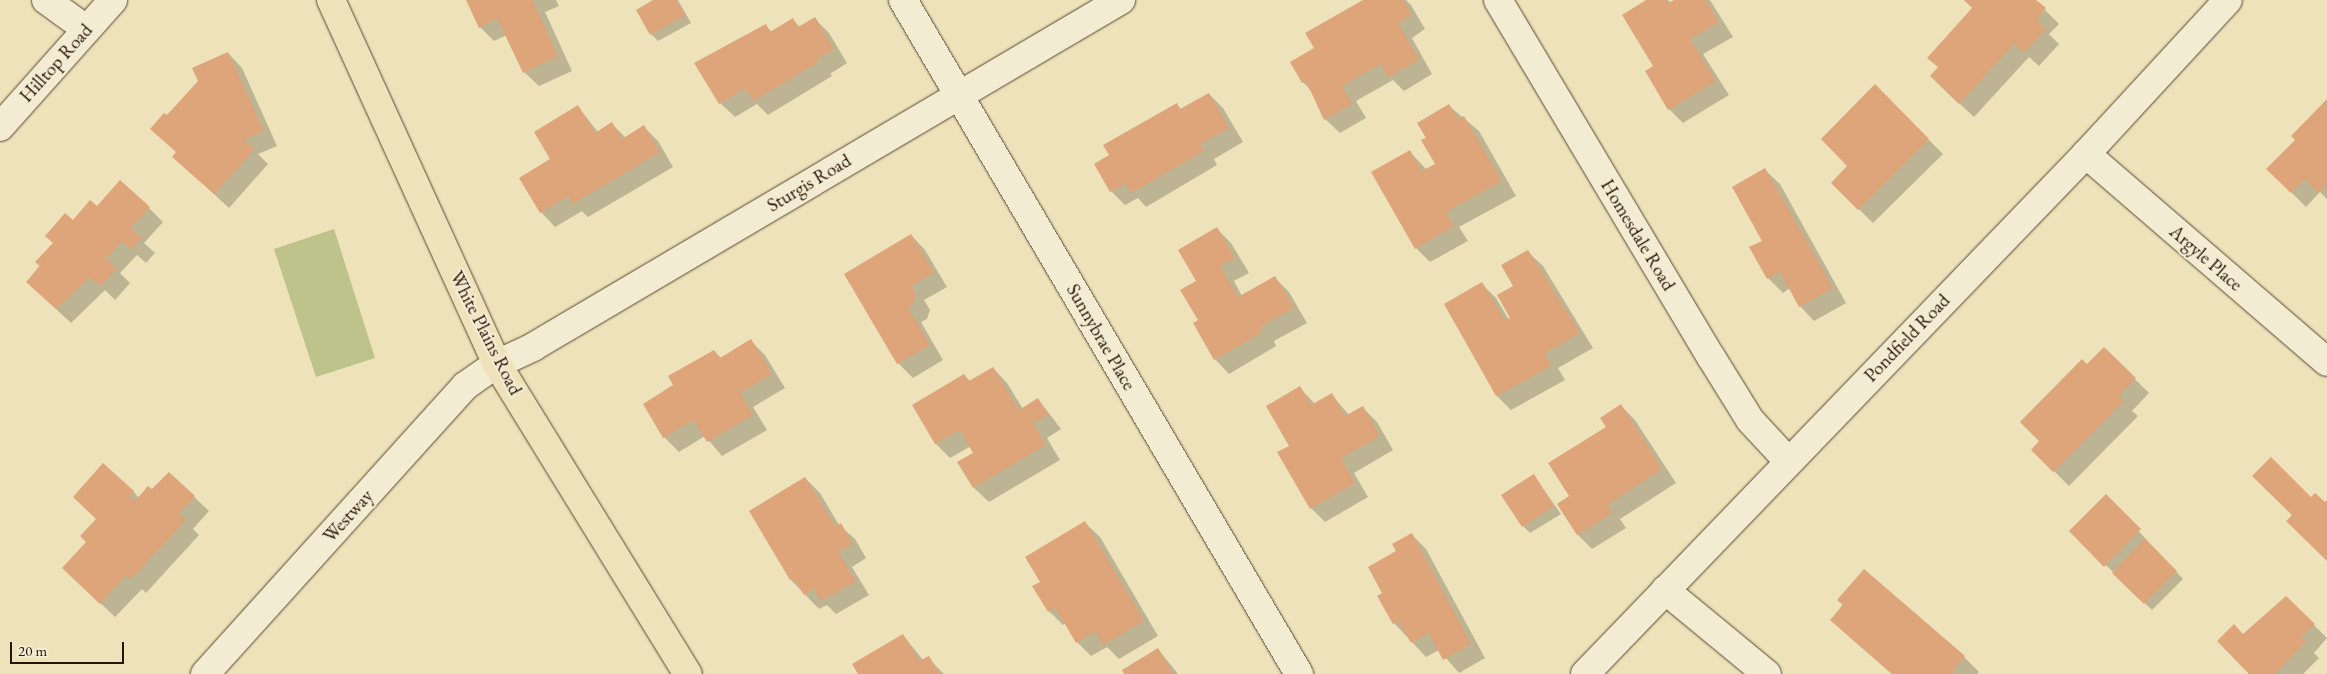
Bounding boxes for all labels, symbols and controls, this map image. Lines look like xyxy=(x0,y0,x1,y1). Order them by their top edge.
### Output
street label: Hilltop Road xyxy=(15,19,97,107)
street label: Sturgis Road xyxy=(763,149,855,217)
street label: Homesdale Road xyxy=(1596,175,1680,295)
street label: Argyle Place xyxy=(2165,220,2247,296)
street label: White Plains Road xyxy=(445,267,527,399)
street label: Sunnybrae Place xyxy=(1061,280,1141,394)
street label: Pondfield Road xyxy=(1859,289,1955,387)
street label: Westway xyxy=(318,485,378,547)
scale bar xyxy=(12,632,126,664)
text: 20 m xyxy=(18,641,47,660)

